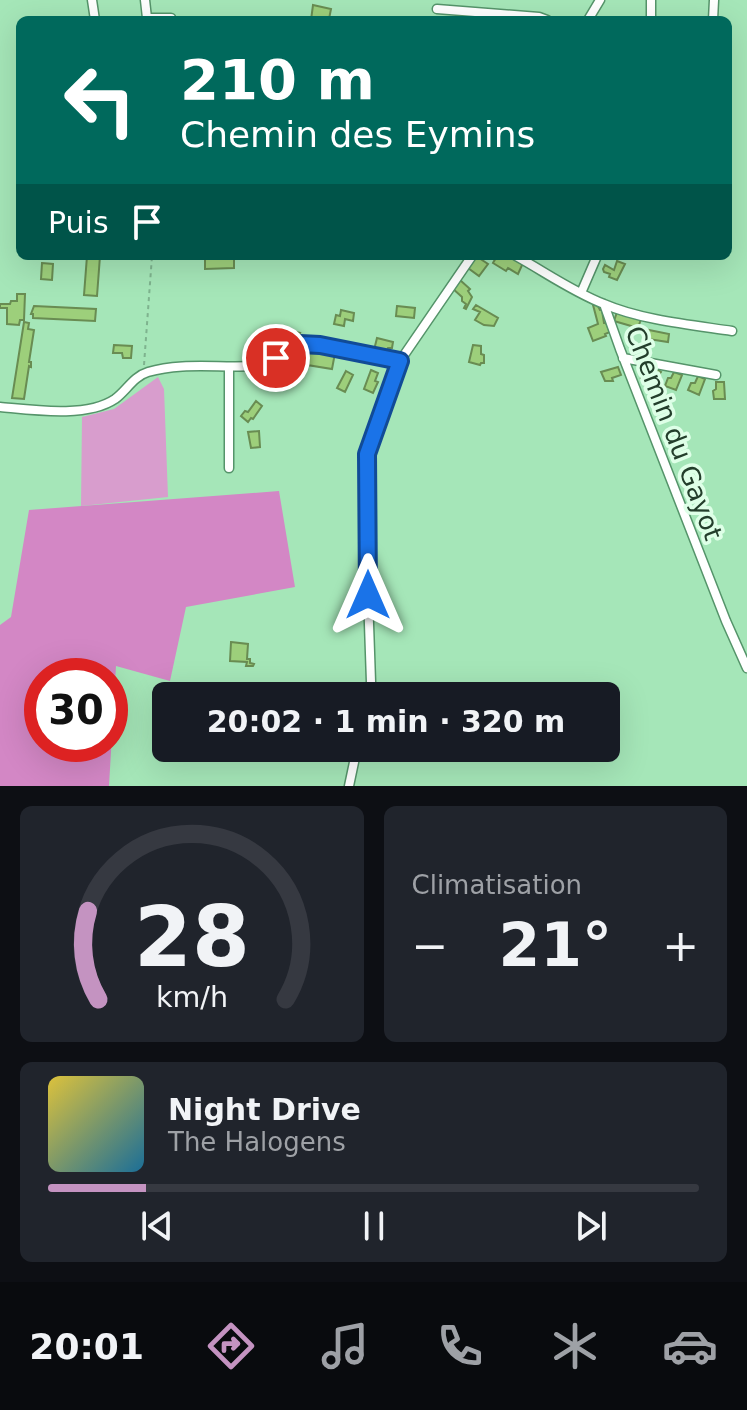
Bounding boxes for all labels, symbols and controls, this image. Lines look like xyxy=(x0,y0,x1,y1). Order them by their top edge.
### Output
text: 210 m xyxy=(180,47,375,112)
icon: left xyxy=(48,48,152,152)
text: Chemin des Eymins xyxy=(180,114,535,155)
icon: arrive xyxy=(125,200,169,244)
text: Puis xyxy=(48,205,109,240)
street label: Chemin du Gayot xyxy=(619,322,729,544)
pin xyxy=(242,324,310,392)
icon: arrive xyxy=(254,336,298,380)
position arrow xyxy=(326,553,410,637)
speed limit sign: 30 xyxy=(24,658,128,762)
text: 20:02 · 1 min · 320 m xyxy=(207,704,565,739)
text: Climatisation xyxy=(412,870,582,900)
text: 28 xyxy=(134,889,250,986)
text: 21° xyxy=(499,910,612,980)
text: − xyxy=(412,920,448,971)
text: + xyxy=(662,920,699,971)
text: km/h xyxy=(156,980,228,1014)
text: Night Drive xyxy=(168,1092,361,1127)
text: The Halogens xyxy=(168,1127,346,1157)
icon: previous xyxy=(135,1204,179,1248)
icon: pause xyxy=(352,1204,396,1248)
icon: next xyxy=(569,1204,613,1248)
icon: directions xyxy=(203,1318,259,1374)
icon: music xyxy=(317,1318,373,1374)
icon: phone xyxy=(432,1318,488,1374)
icon: climate xyxy=(547,1318,603,1374)
icon: car xyxy=(662,1318,718,1374)
text: 20:01 xyxy=(29,1326,144,1367)

